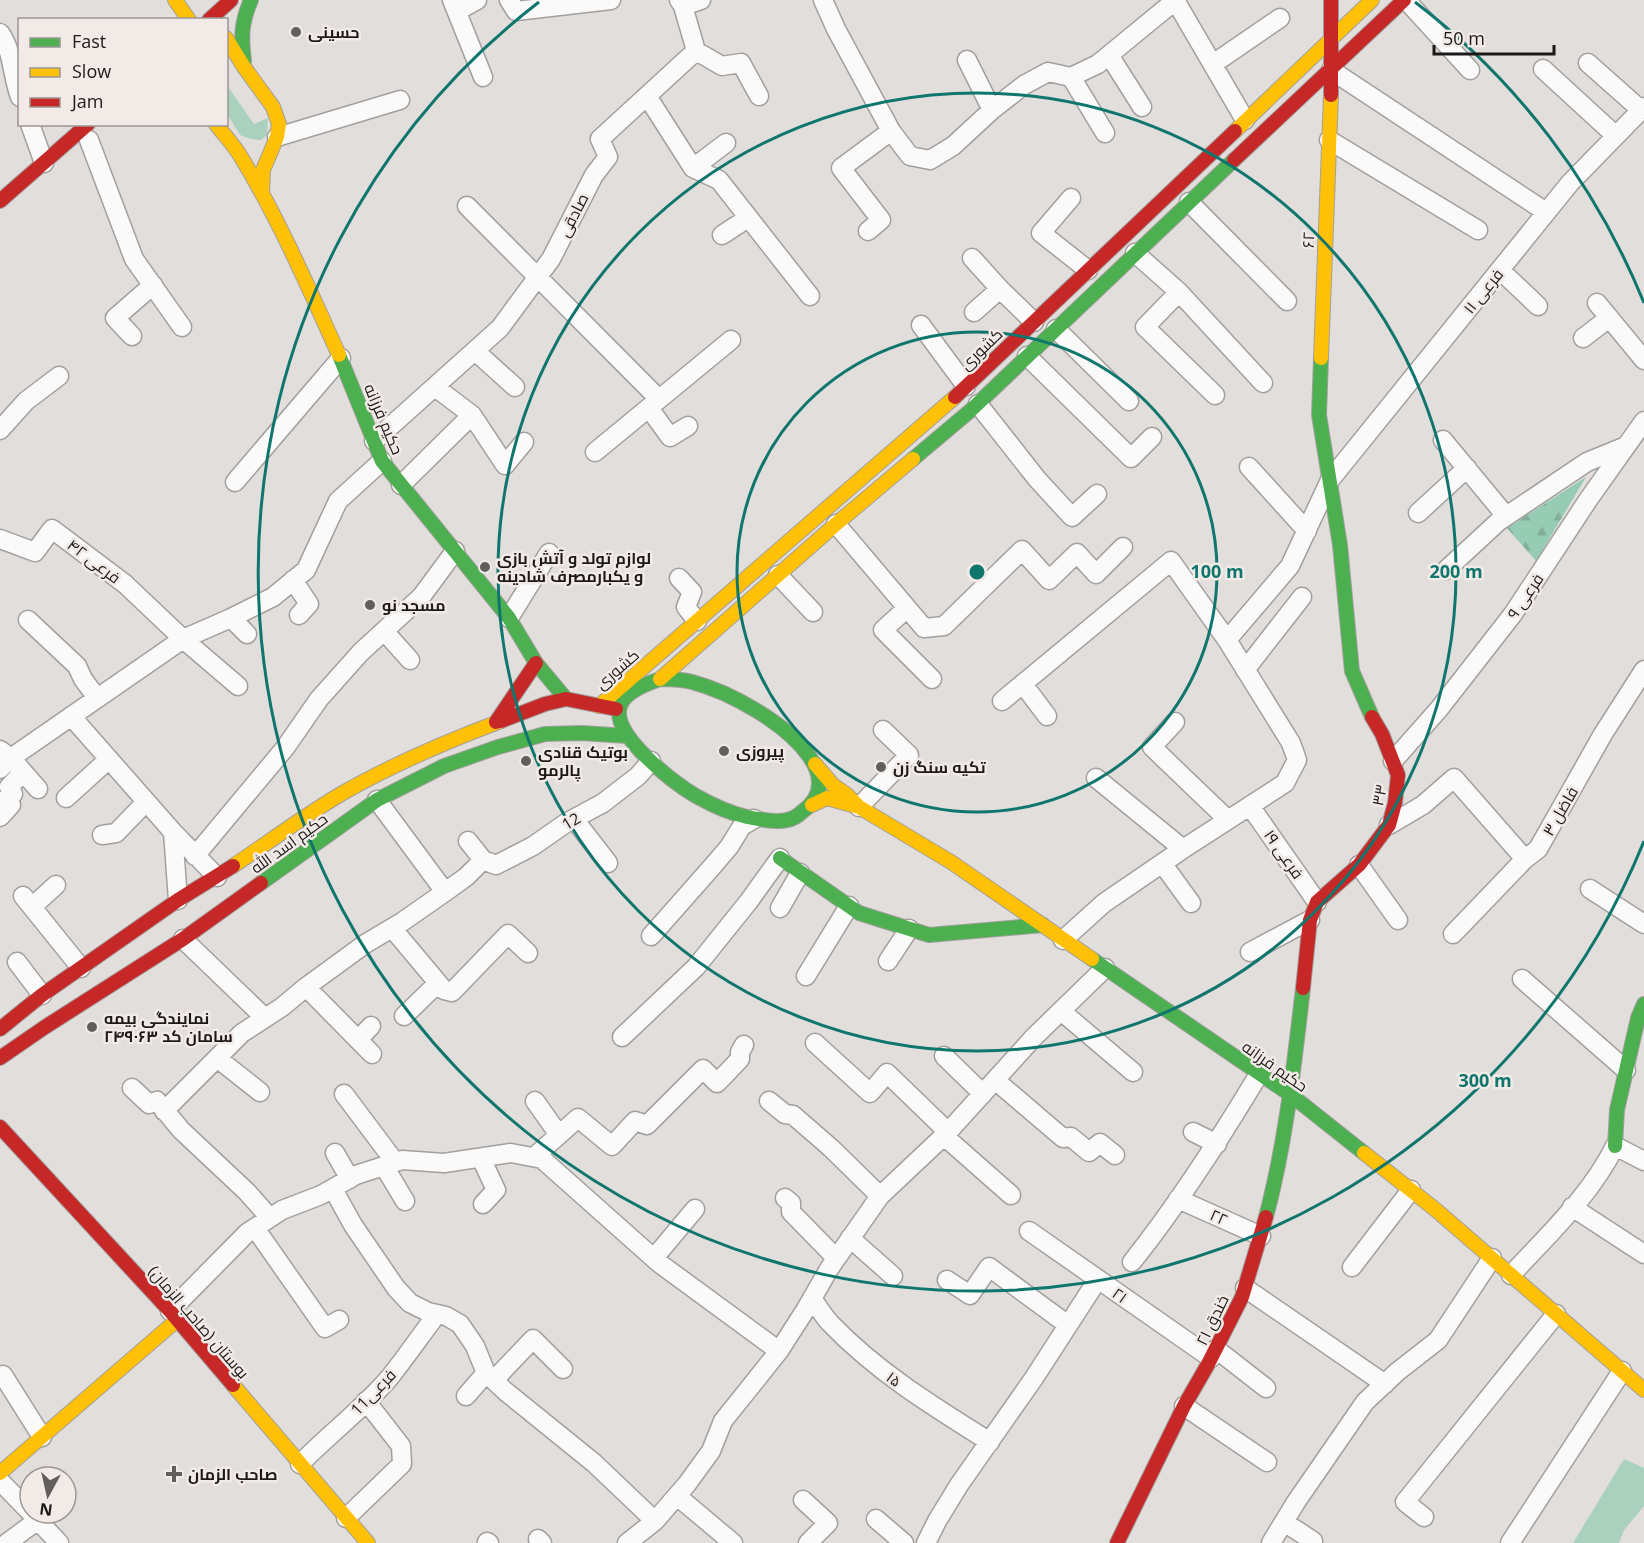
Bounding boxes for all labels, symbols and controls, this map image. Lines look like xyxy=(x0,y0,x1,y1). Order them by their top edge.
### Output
legend xyxy=(18,18,228,126)
scale bar xyxy=(1434,18,1554,56)
place label: حسینی xyxy=(308,21,360,43)
marker: حسینی xyxy=(289,25,303,39)
text: 50 m xyxy=(1443,26,1485,50)
text: Fast xyxy=(72,29,106,53)
text: Slow xyxy=(72,59,111,83)
text: Jam xyxy=(70,89,104,113)
street label: صادقی xyxy=(553,189,593,241)
street label: ۶۲ xyxy=(1297,232,1319,248)
street label: فرعی ۱۱ xyxy=(1458,264,1508,318)
street label: کشوری xyxy=(955,323,1007,375)
street label: حکیم فرزانه xyxy=(358,380,409,458)
street label: فرعی ۴۲ xyxy=(63,534,125,588)
place label: لوازم تولد و آتش بازی و یکبارمصرف شادینه xyxy=(497,547,651,587)
text: 100 m xyxy=(1190,559,1244,583)
text: 200 m xyxy=(1429,559,1483,583)
marker: لوازم تولد و آتش بازی و یکبارمصرف شادینه xyxy=(478,560,492,574)
centre of rings xyxy=(967,562,987,582)
street label: فرعی ۹ xyxy=(1502,569,1548,623)
place label: مسجد نو xyxy=(382,594,446,616)
marker: مسجد نو xyxy=(363,598,377,612)
street label: کشوری xyxy=(590,644,644,694)
place label: پیروزی xyxy=(736,740,784,763)
place label: بوتیک قنادی پالرمو xyxy=(538,741,628,782)
marker: پیروزی xyxy=(717,744,731,758)
marker: بوتیک قنادی پالرمو xyxy=(519,754,533,768)
place label: تکیه سنگ زن xyxy=(893,756,987,778)
marker: تکیه سنگ زن xyxy=(874,760,888,774)
street label: ۳۳ xyxy=(1366,782,1392,808)
street label: فاضل ۳ xyxy=(1537,782,1583,840)
street label: 12 xyxy=(557,807,585,835)
street label: حکیم اسد الله xyxy=(246,808,333,879)
street label: فرعی ۱۹ xyxy=(1259,825,1309,883)
place label: نمایندگی بیمه سامان کد ۲۴۹۰۶۳ xyxy=(104,1007,233,1047)
marker: نمایندگی بیمه سامان کد ۲۴۹۰۶۳ xyxy=(85,1020,99,1034)
street label: حکیم فرزانه xyxy=(1237,1035,1312,1097)
text: 300 m xyxy=(1458,1068,1512,1092)
street label: ۲۲ xyxy=(1207,1204,1231,1230)
street label: بوستان (صاحب الزمان) xyxy=(144,1261,254,1383)
street label: ۲۱ xyxy=(1108,1282,1132,1308)
street label: ۲۱ خندق xyxy=(1190,1291,1234,1349)
street label: فرعی11 xyxy=(345,1364,401,1420)
street label: ۱۵ xyxy=(882,1366,906,1392)
place label: صاحب الزمان xyxy=(188,1463,277,1485)
north arrow xyxy=(18,1465,78,1525)
marker: صاحب الزمان xyxy=(165,1465,183,1483)
text: N xyxy=(38,1498,54,1522)

